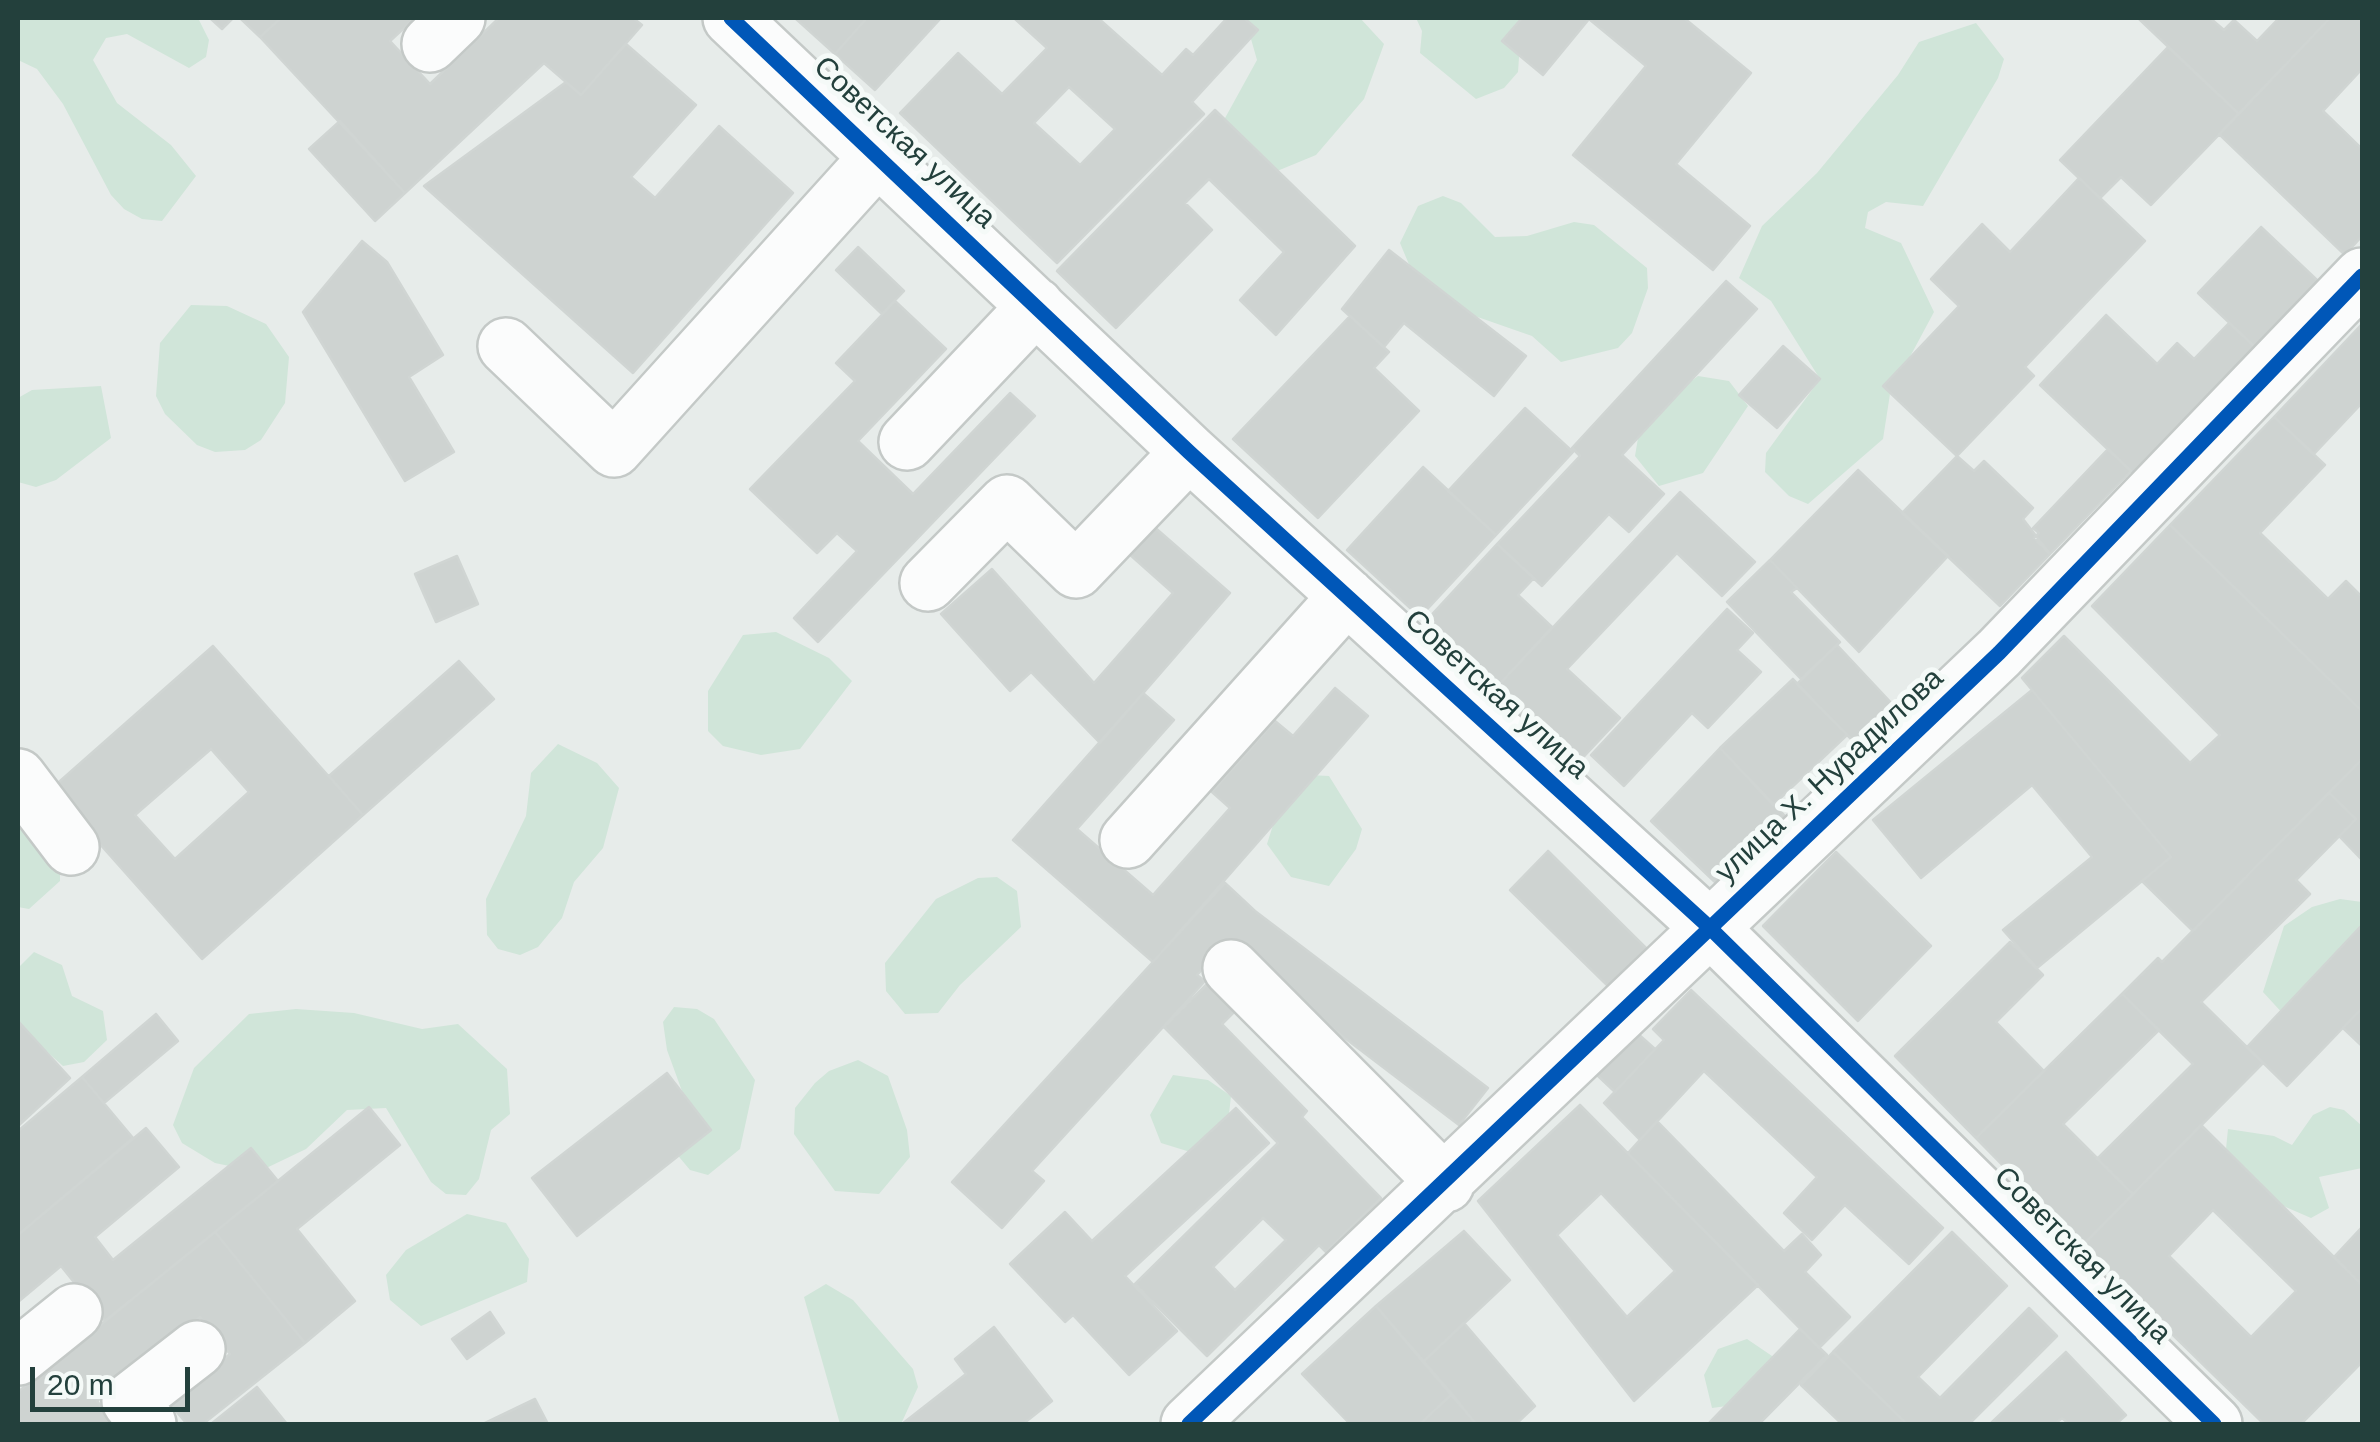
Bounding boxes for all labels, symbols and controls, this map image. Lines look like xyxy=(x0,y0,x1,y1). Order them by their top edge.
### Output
street label: Советская улица xyxy=(806,50,1002,236)
street label: Советская улица xyxy=(1396,603,1596,787)
street label: улица Х. Нурадилова xyxy=(1709,661,1951,891)
street label: Советская улица xyxy=(1986,1160,2178,1352)
scale bar xyxy=(35,1347,195,1409)
text: 20 m xyxy=(47,1368,114,1401)

